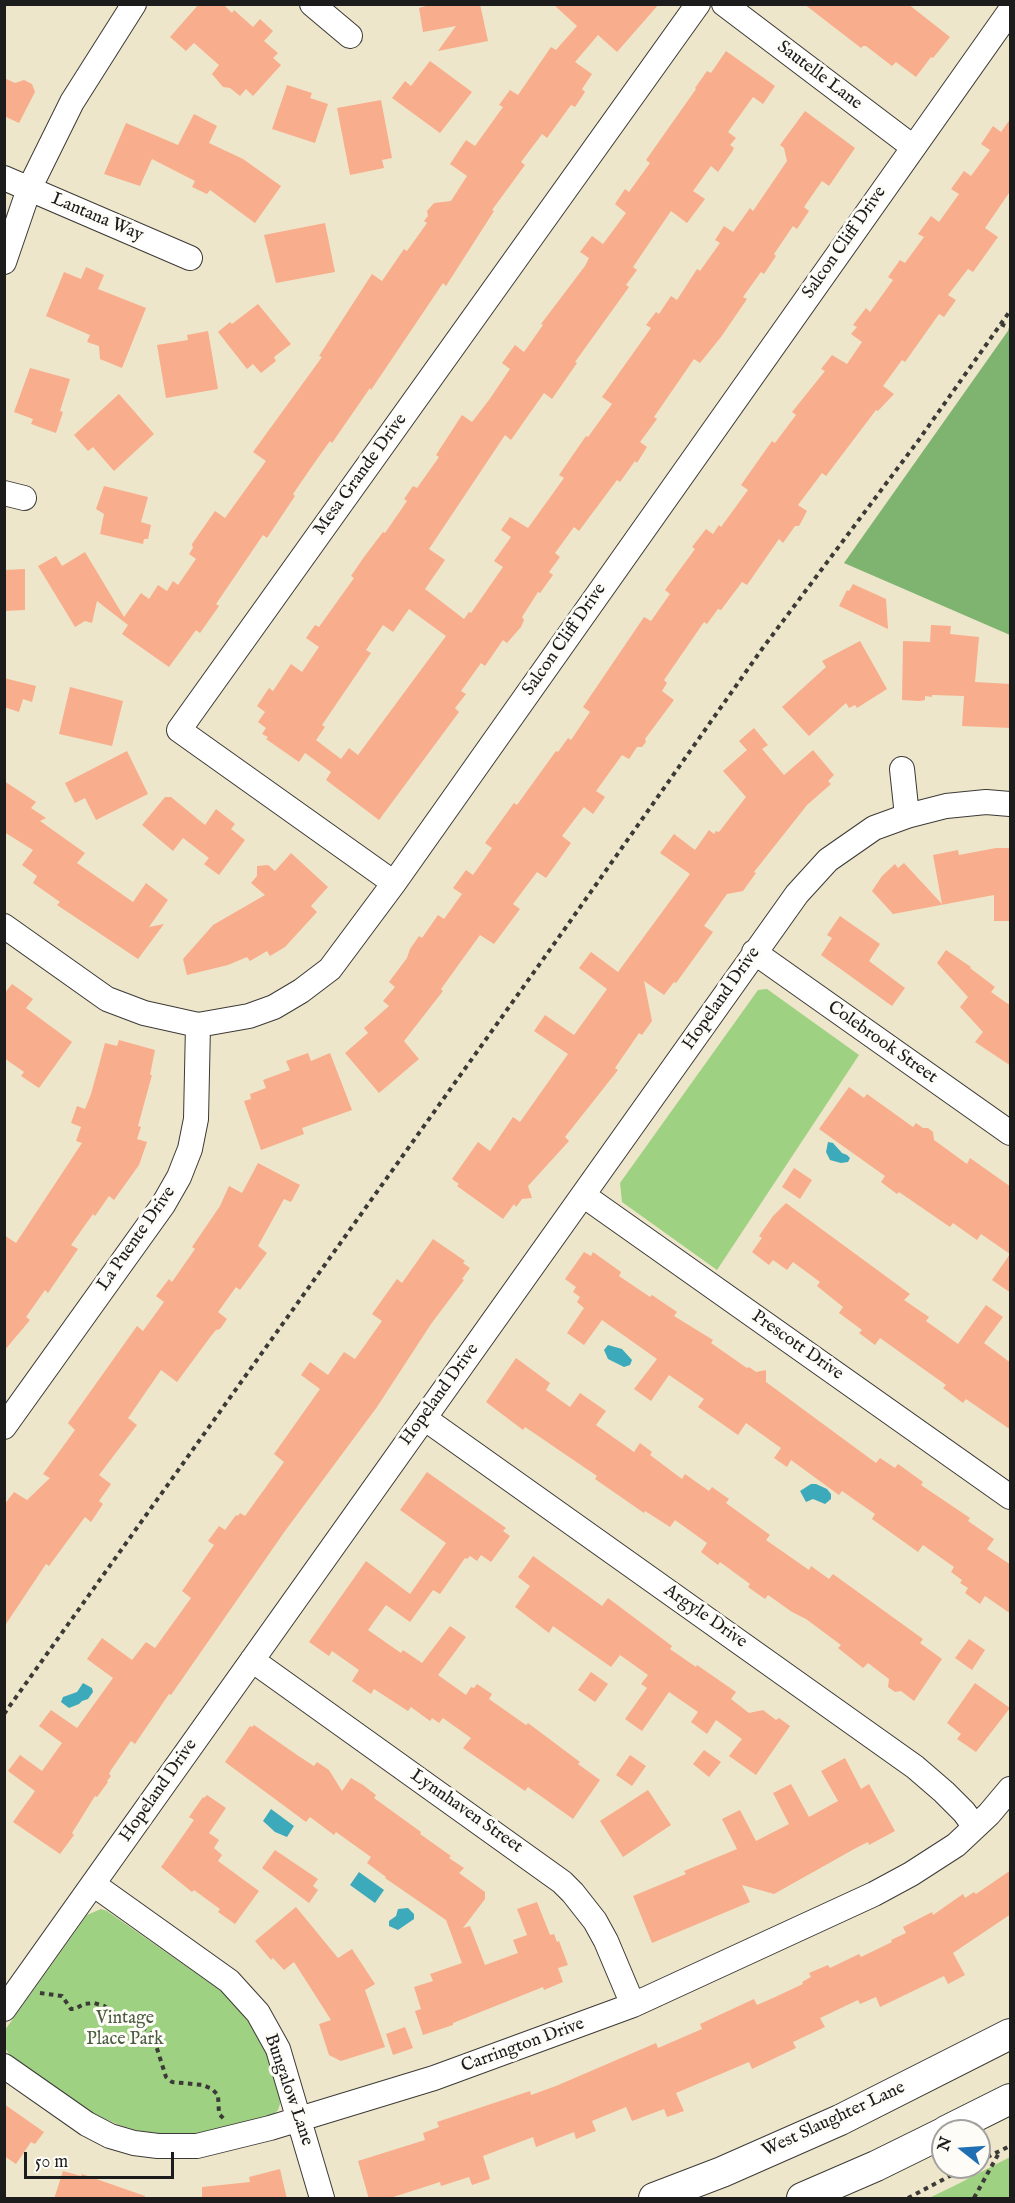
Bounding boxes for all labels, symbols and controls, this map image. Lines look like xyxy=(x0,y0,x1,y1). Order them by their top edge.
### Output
street label: Sautelle Lane xyxy=(772,37,866,115)
street label: Salcon Cliff Drive xyxy=(798,183,892,303)
street label: Lantana Way xyxy=(48,189,146,247)
street label: Mesa Grande Drive xyxy=(310,410,412,540)
street label: Salcon Cliff Drive xyxy=(518,580,612,700)
street label: Hopeland Drive xyxy=(679,943,765,1055)
street label: Colebrook Street xyxy=(823,997,941,1089)
street label: La Puente Drive xyxy=(93,1183,181,1295)
street label: Prescott Drive xyxy=(747,1306,847,1386)
street label: Hopeland Drive xyxy=(396,1340,484,1450)
street label: Argyle Drive xyxy=(659,1580,751,1654)
street label: Hopeland Drive xyxy=(116,1735,202,1847)
street label: Lynnhaven Street xyxy=(406,1765,526,1859)
park label: Vintage Place Park xyxy=(86,2008,164,2050)
street label: Carrington Drive xyxy=(459,2014,587,2078)
street label: Bungalow Lane xyxy=(259,2031,317,2149)
street label: West Slaughter Lane xyxy=(759,2077,909,2163)
north arrow xyxy=(931,2119,991,2179)
text: N xyxy=(934,2135,957,2154)
scale bar xyxy=(27,2140,177,2178)
text: 50 m xyxy=(35,2151,68,2174)

